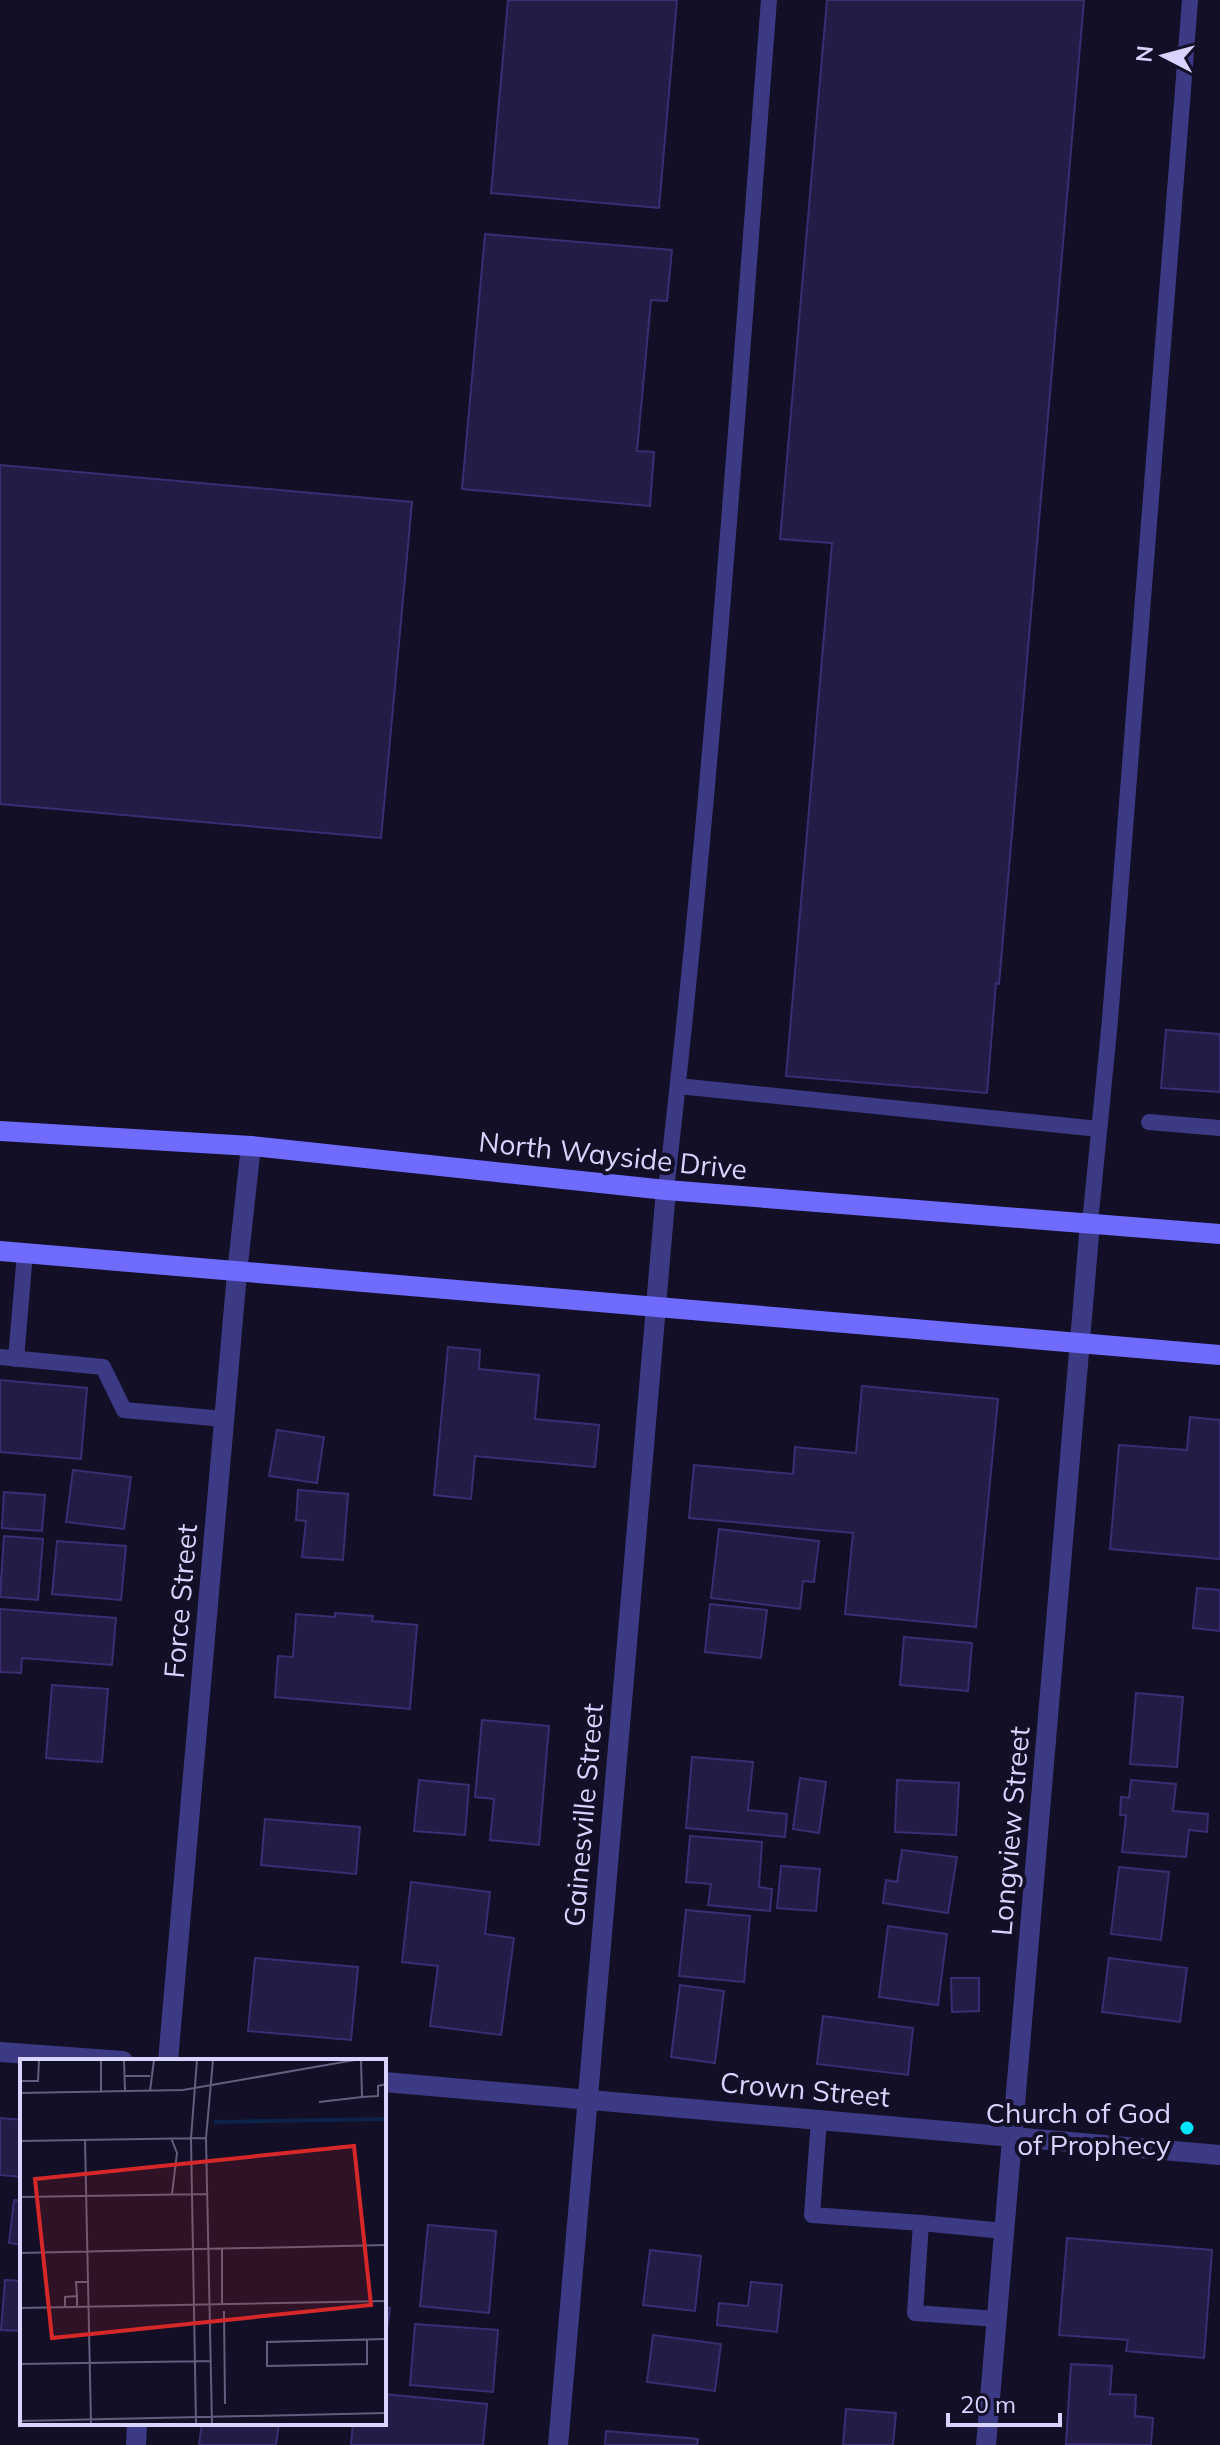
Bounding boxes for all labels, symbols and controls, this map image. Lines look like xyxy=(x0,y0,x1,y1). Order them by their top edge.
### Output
north arrow xyxy=(1124,16,1204,96)
text: N xyxy=(1129,44,1159,64)
street label: North Wayside Drive xyxy=(477,1124,749,1186)
street label: Force Street xyxy=(156,1522,204,1680)
street label: Gainesville Street xyxy=(556,1702,610,1928)
street label: Longview Street xyxy=(983,1725,1037,1937)
inset map xyxy=(20,2059,386,2425)
street label: Crown Street xyxy=(719,2064,892,2114)
place label: Church of God of Prophecy xyxy=(986,2095,1171,2162)
marker: Church of God of Prophecy xyxy=(1178,2119,1196,2137)
scale bar xyxy=(948,2377,1060,2427)
text: 20 m xyxy=(960,2389,1016,2419)

